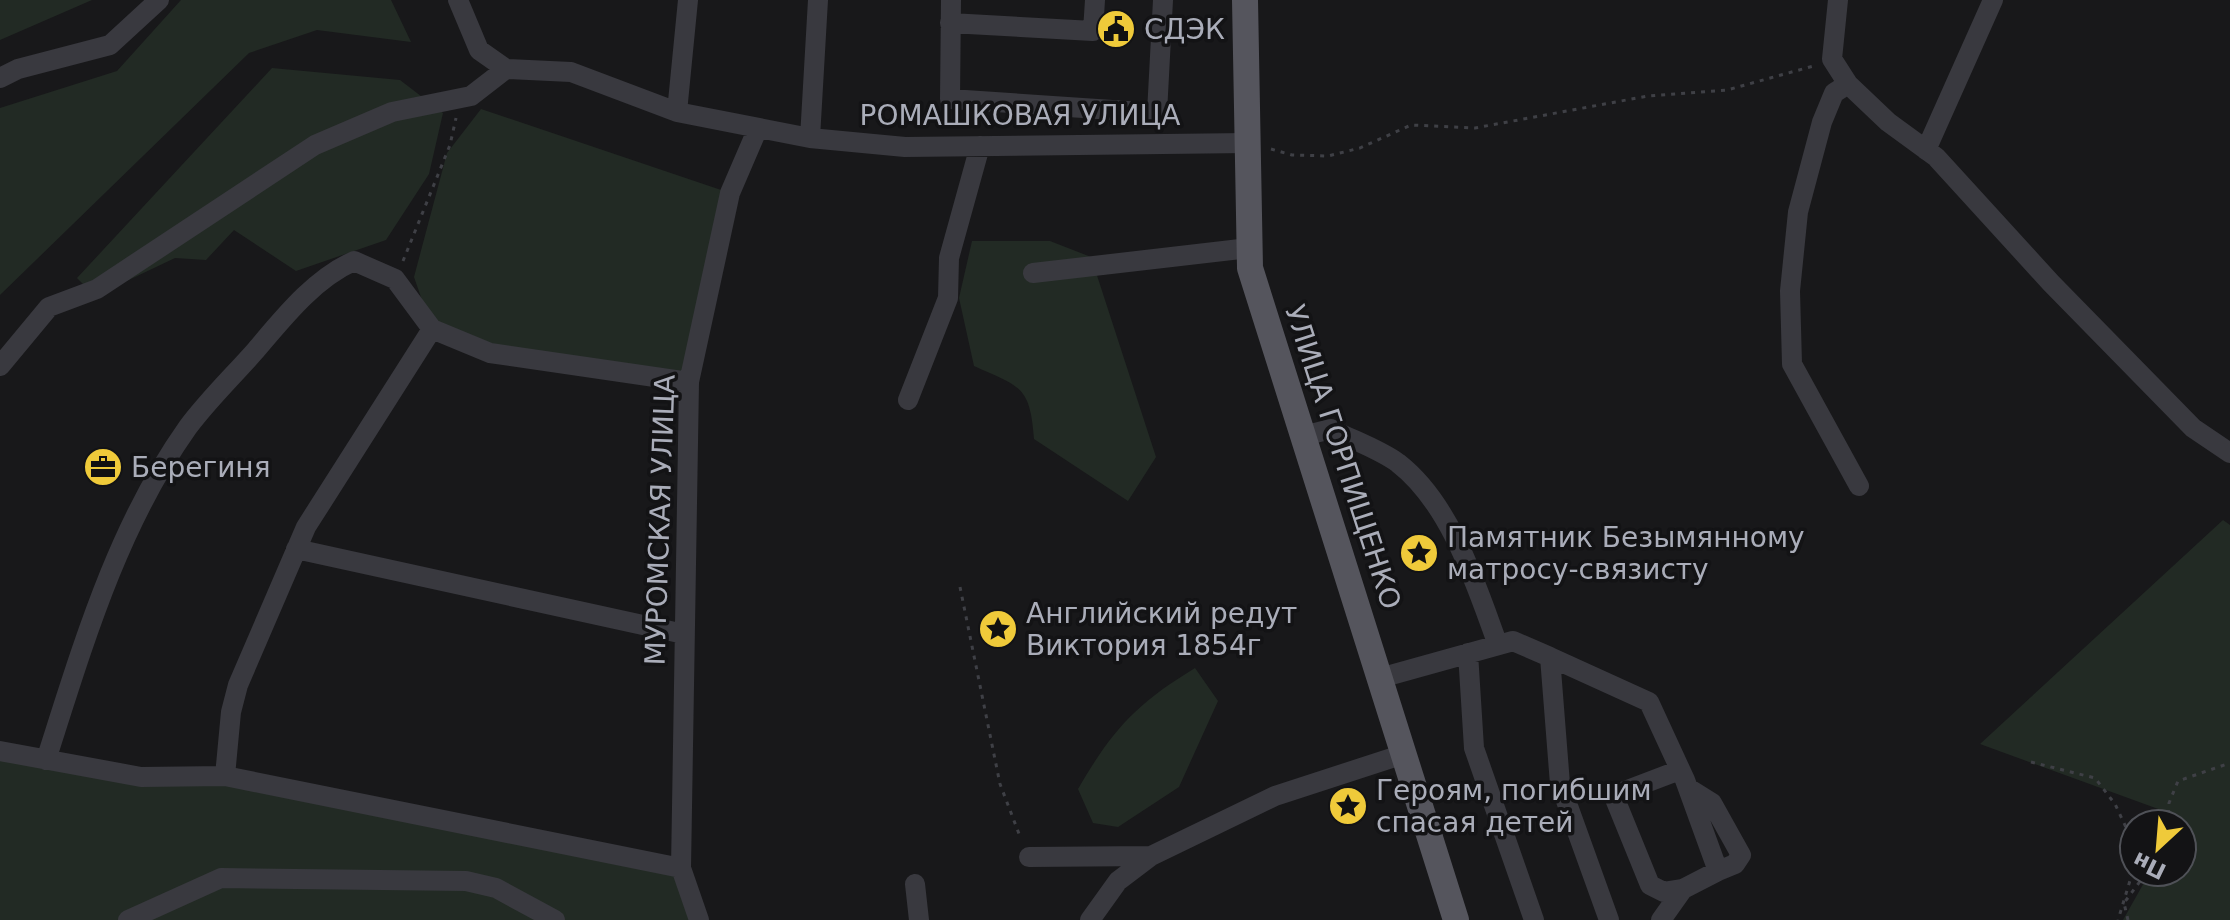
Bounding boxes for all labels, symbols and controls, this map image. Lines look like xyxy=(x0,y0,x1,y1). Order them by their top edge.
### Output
public building icon: СДЭК xyxy=(1095,8,1137,50)
place label: СДЭК xyxy=(1144,13,1225,46)
street label: РОМАШКОВАЯ УЛИЦА xyxy=(860,99,1180,132)
street label: УЛИЦА ГОРПИЩЕНКО xyxy=(1278,301,1408,613)
street label: МУРОМСКАЯ УЛИЦА xyxy=(638,374,682,666)
office icon: Берегиня xyxy=(82,446,124,488)
place label: Берегиня xyxy=(131,451,271,484)
place label: Памятник Безымянному матросу-связисту xyxy=(1447,521,1805,586)
place icon: Памятник Безымянному матросу-связисту xyxy=(1398,532,1440,574)
place label: Английский редут Виктория 1854г xyxy=(1026,597,1297,662)
place icon: Английский редут Виктория 1854г xyxy=(977,608,1019,650)
place label: Героям, погибшим спасая детей xyxy=(1376,774,1652,839)
place icon: Героям, погибшим спасая детей xyxy=(1327,785,1369,827)
north arrow xyxy=(2118,808,2198,888)
text: Пн xyxy=(2129,847,2170,884)

